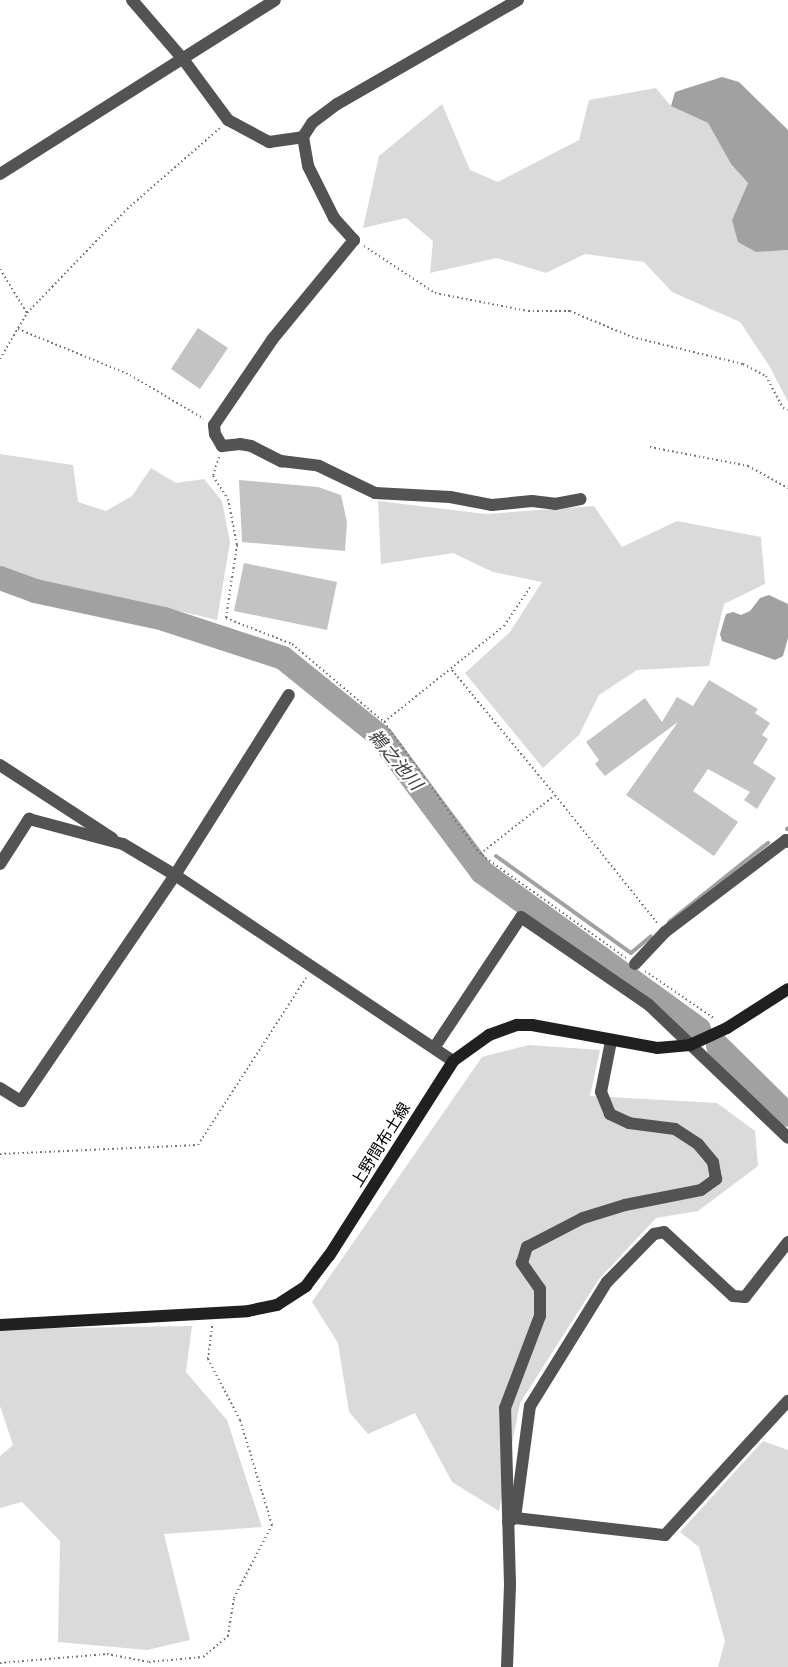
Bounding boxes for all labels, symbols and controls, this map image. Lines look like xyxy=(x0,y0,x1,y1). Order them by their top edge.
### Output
water label: 鵜之池川 xyxy=(364,725,426,795)
street label: 上野間布土線 xyxy=(347,1099,415,1191)

